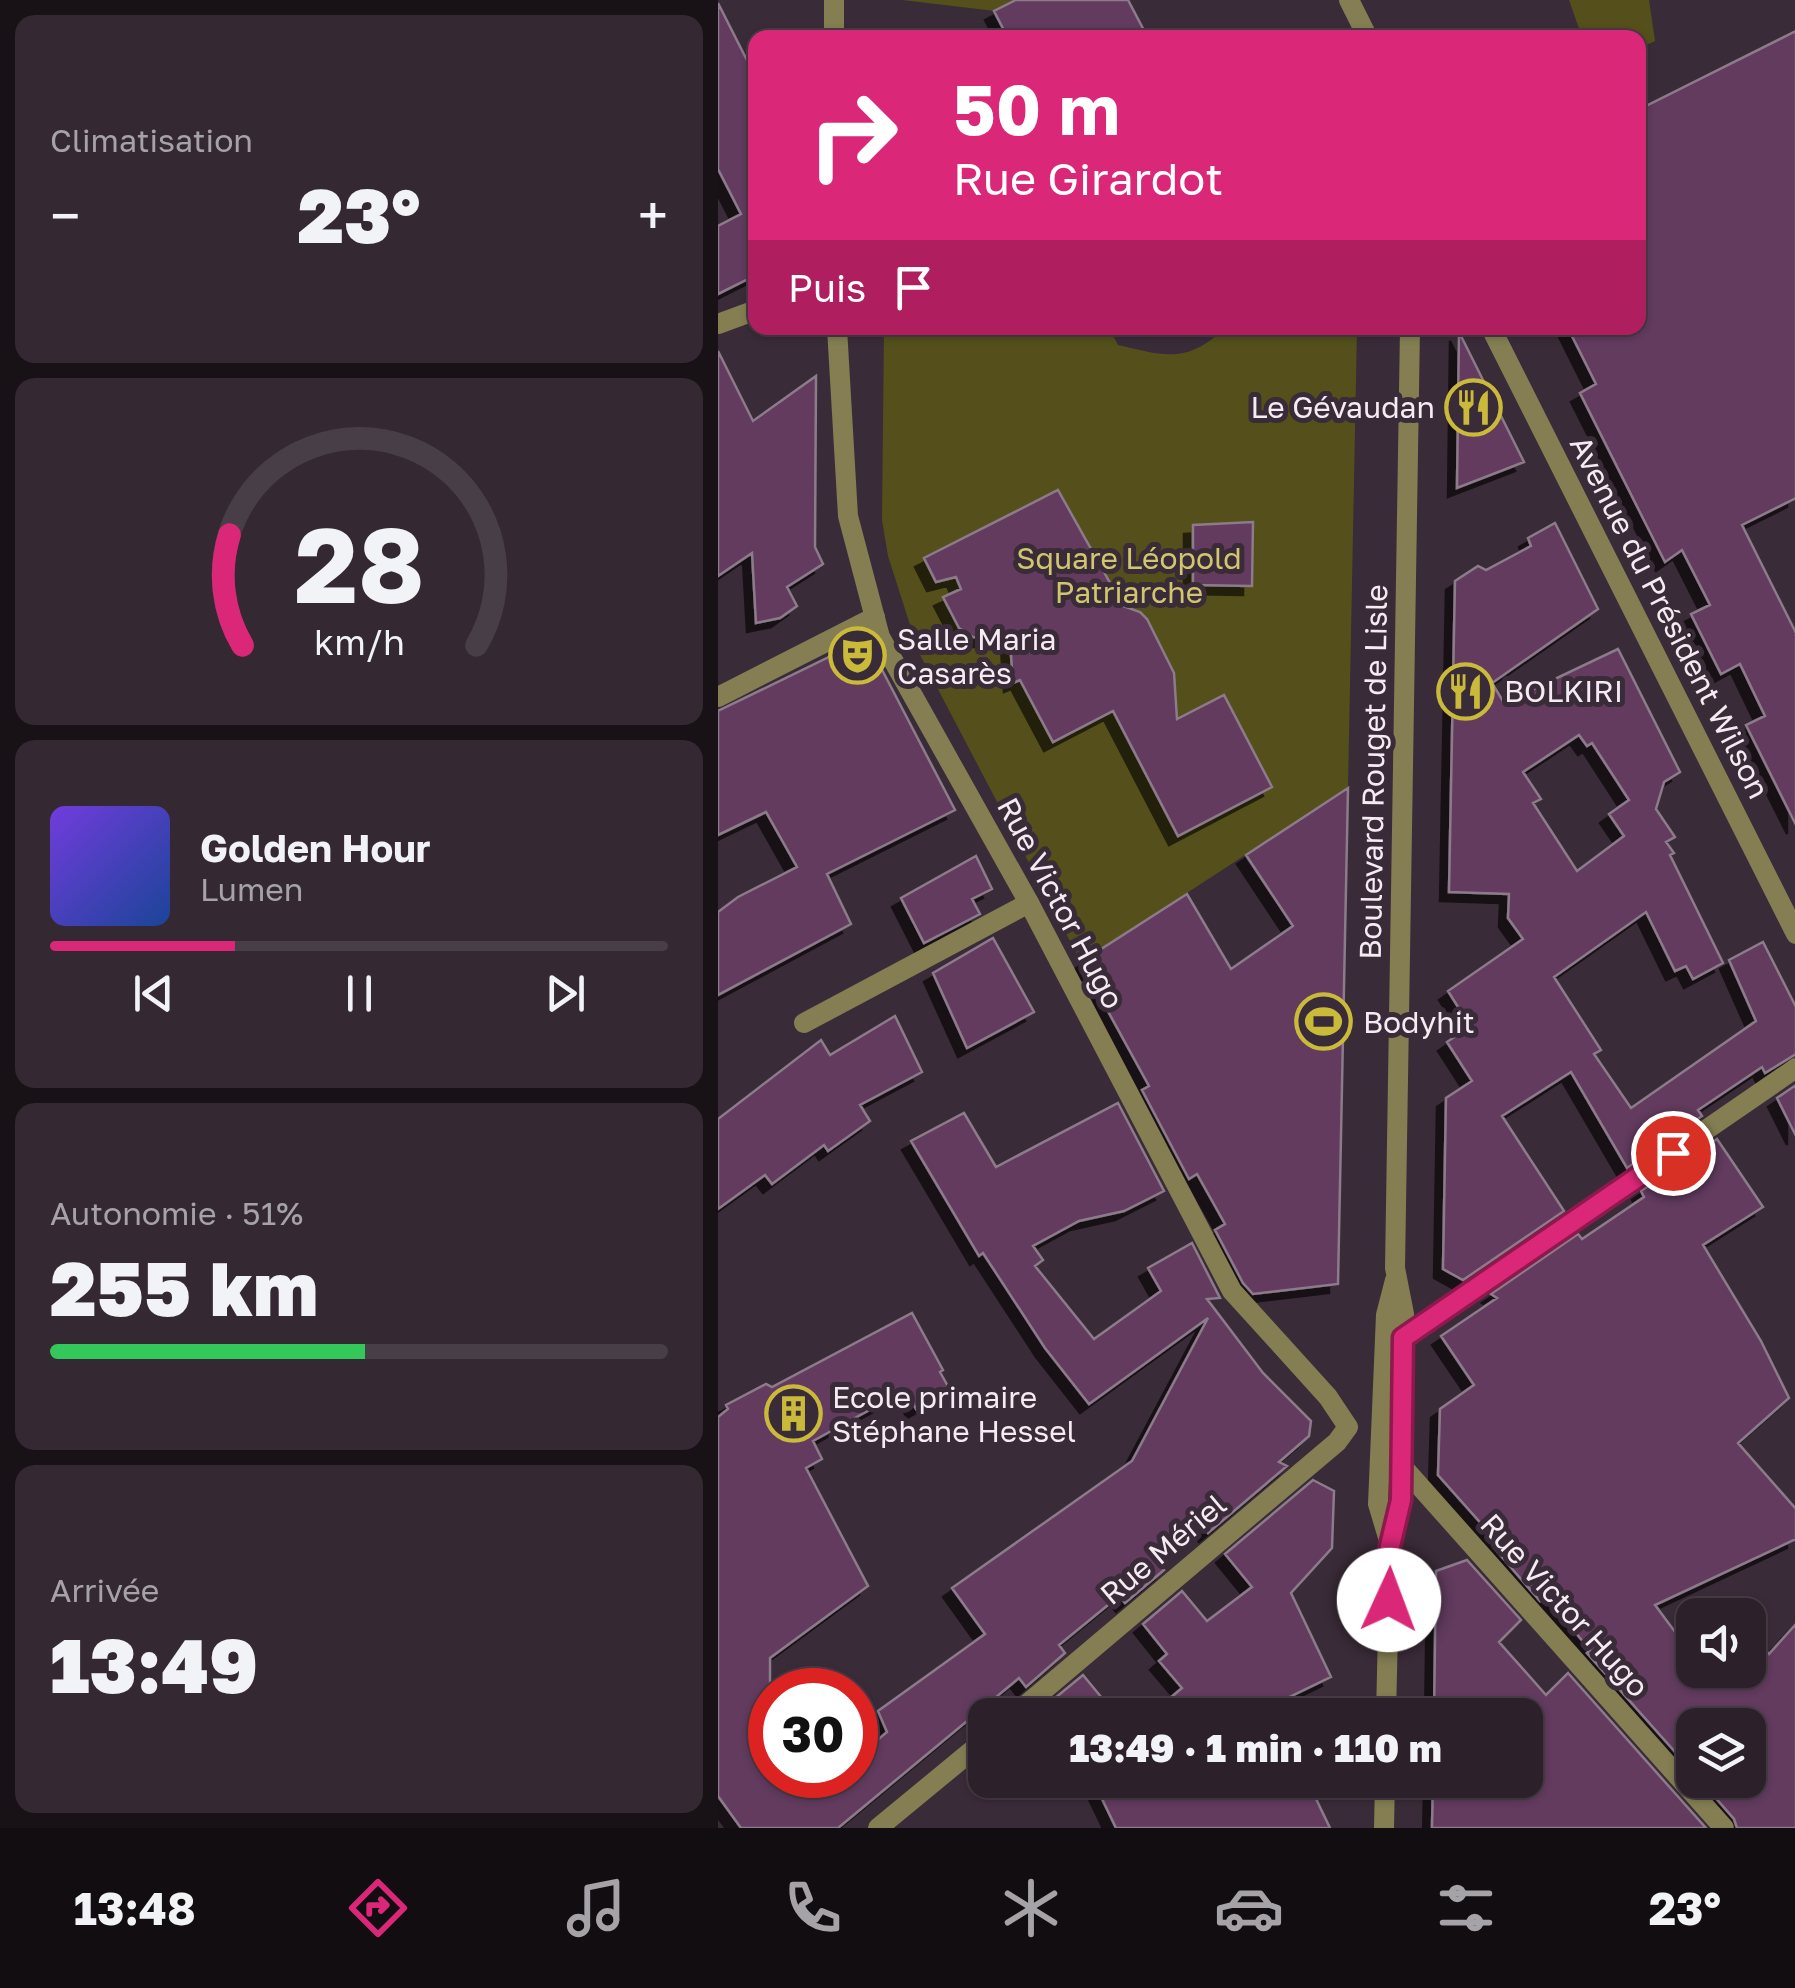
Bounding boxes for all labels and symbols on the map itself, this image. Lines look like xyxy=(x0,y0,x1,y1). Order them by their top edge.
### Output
restaurant icon: Le Gévaudan xyxy=(1444,377,1504,437)
place label: Le Gévaudan xyxy=(1251,389,1435,425)
street label: Avenue du Président Wilson xyxy=(1563,430,1777,804)
park label: Square Léopold Patriarche xyxy=(1016,540,1242,610)
street label: Boulevard Rouget de Lisle xyxy=(1352,584,1394,960)
place label: Salle Maria Casarès xyxy=(897,621,1056,691)
theatre icon: Salle Maria Casarès xyxy=(828,626,888,686)
restaurant icon: BOLKIRI xyxy=(1435,661,1495,721)
place label: BOLKIRI xyxy=(1504,673,1623,709)
street label: Rue Victor Hugo xyxy=(990,791,1132,1015)
sports icon: Bodyhit xyxy=(1294,992,1354,1052)
place label: Bodyhit xyxy=(1363,1004,1475,1040)
pin xyxy=(1631,1111,1716,1196)
place label: Ecole primaire Stéphane Hessel xyxy=(832,1379,1076,1449)
building icon: Ecole primaire Stéphane Hessel xyxy=(763,1384,823,1444)
street label: Rue Mériel xyxy=(1093,1486,1233,1612)
street label: Rue Victor Hugo xyxy=(1473,1506,1657,1704)
position arrow xyxy=(1337,1548,1441,1652)
speed limit sign: 30 xyxy=(748,1668,878,1798)

